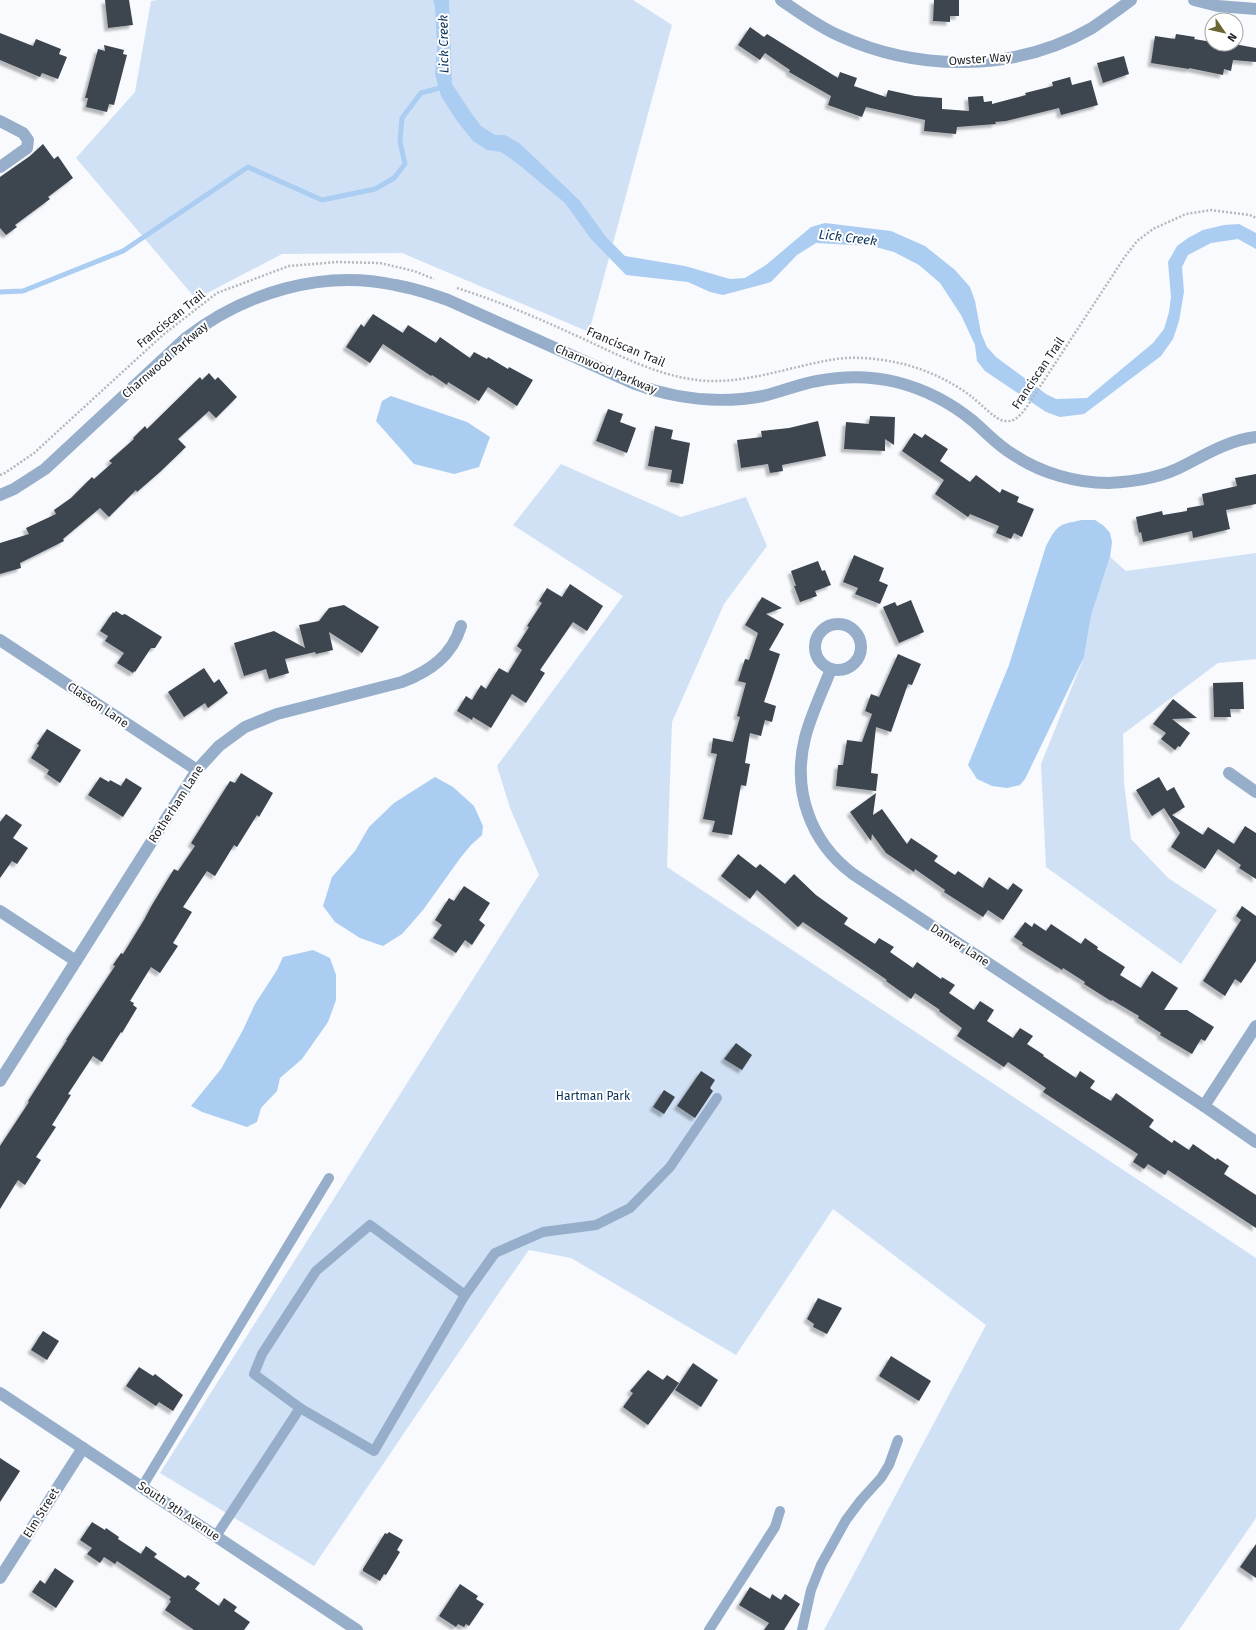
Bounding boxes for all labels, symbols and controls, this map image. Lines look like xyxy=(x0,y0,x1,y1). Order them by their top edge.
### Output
north arrow xyxy=(1204,12,1244,52)
water label: Lick Creek xyxy=(435,15,452,73)
text: N xyxy=(1224,31,1239,44)
street label: Owster Way xyxy=(948,50,1012,68)
water label: Lick Creek xyxy=(818,226,878,249)
street label: Franciscan Trail xyxy=(134,287,208,351)
street label: Charnwood Parkway xyxy=(119,319,211,401)
street label: Franciscan Trail xyxy=(585,324,668,370)
street label: Franciscan Trail xyxy=(1009,334,1068,412)
street label: Charnwood Parkway xyxy=(553,341,659,397)
street label: Classon Lane xyxy=(65,679,131,731)
street label: Rotherham Lane xyxy=(146,763,206,845)
street label: Danver Lane xyxy=(928,921,992,969)
park label: Hartman Park xyxy=(556,1089,631,1103)
street label: South 9th Avenue xyxy=(135,1478,223,1544)
street label: Elm Street xyxy=(20,1485,62,1540)

